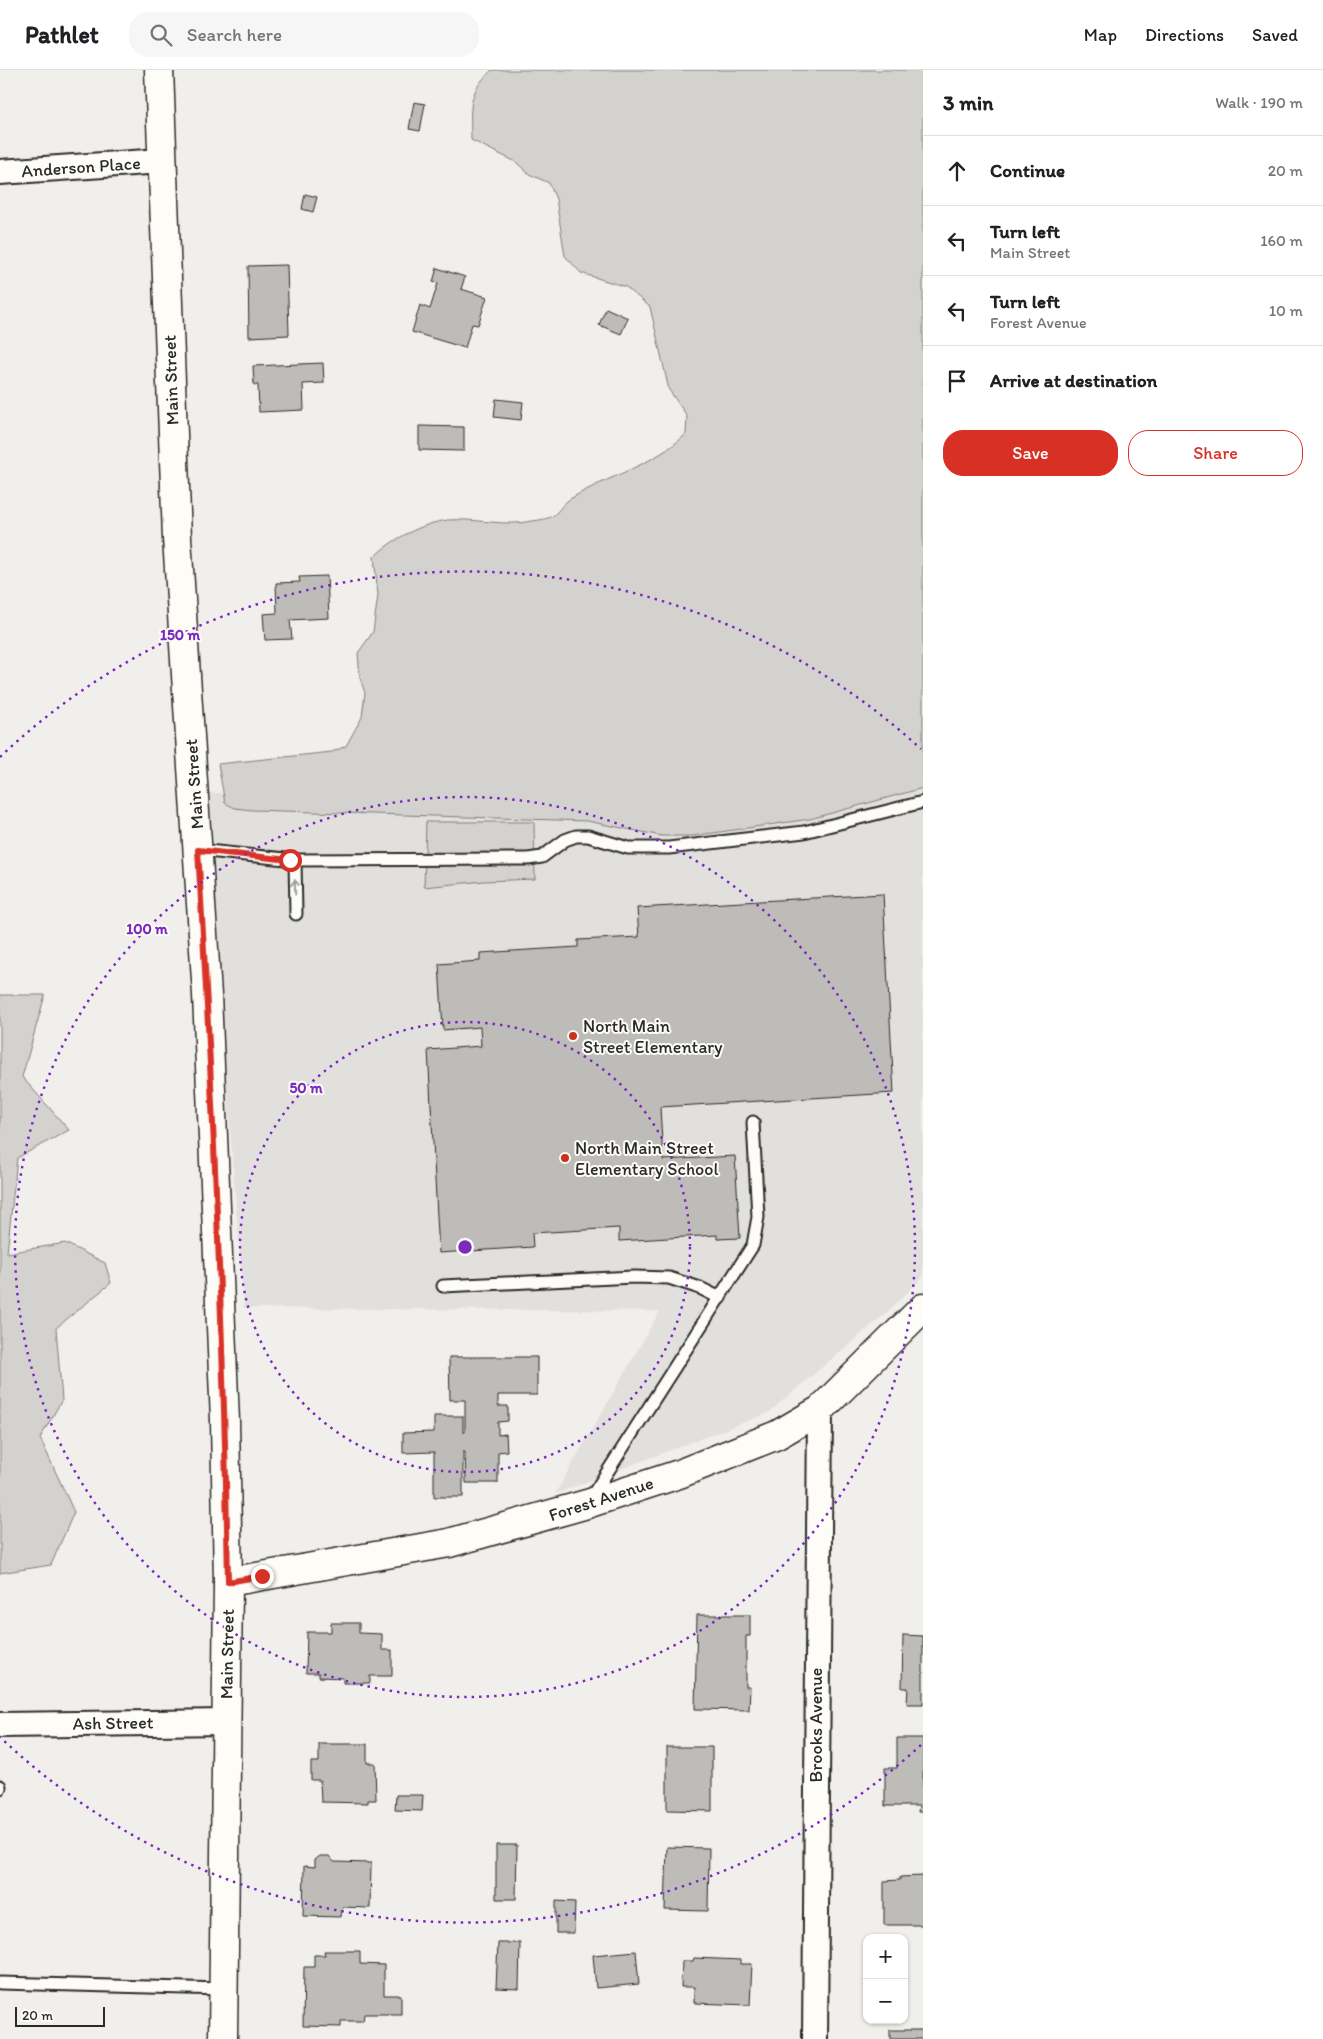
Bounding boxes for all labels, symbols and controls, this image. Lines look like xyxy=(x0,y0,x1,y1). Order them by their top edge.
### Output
search box xyxy=(129,12,479,57)
text: Pathlet xyxy=(25,20,99,49)
icon: search xyxy=(147,21,175,49)
text: Search here xyxy=(187,23,282,46)
text: Map xyxy=(1084,24,1117,46)
text: Directions xyxy=(1145,24,1224,46)
text: Saved xyxy=(1252,24,1298,46)
text: 3 min xyxy=(943,90,993,115)
text: Walk · 190 m xyxy=(1215,93,1303,112)
street label: Anderson Place xyxy=(21,152,141,182)
icon: ahead xyxy=(943,157,971,185)
text: Continue xyxy=(990,159,1065,182)
text: 20 m xyxy=(1268,161,1303,180)
text: Turn left xyxy=(990,220,1060,243)
icon: left xyxy=(943,227,971,255)
text: 160 m xyxy=(1260,231,1303,250)
text: Main Street xyxy=(990,243,1070,262)
text: Turn left xyxy=(990,290,1060,313)
icon: left xyxy=(943,297,971,325)
text: 10 m xyxy=(1269,301,1303,320)
text: Forest Avenue xyxy=(990,313,1087,332)
street label: Main Street xyxy=(158,334,184,426)
icon: arrive xyxy=(943,367,971,395)
text: Arrive at destination xyxy=(990,369,1157,392)
button: Save xyxy=(943,430,1118,476)
button: Share xyxy=(1128,430,1303,476)
text: 150 m xyxy=(160,626,200,644)
street label: Main Street xyxy=(180,738,208,830)
route start xyxy=(279,849,302,872)
one-way arrow xyxy=(291,879,300,895)
text: 100 m xyxy=(126,920,168,938)
place label: North Main Street Elementary xyxy=(583,1015,723,1058)
marker: North Main Street Elementary xyxy=(567,1030,579,1042)
text: 50 m xyxy=(289,1079,323,1097)
place label: North Main Street Elementary School xyxy=(575,1137,719,1180)
marker: North Main Street Elementary School xyxy=(559,1152,571,1164)
centre of rings xyxy=(456,1238,474,1256)
street label: Forest Avenue xyxy=(546,1472,656,1526)
route end xyxy=(251,1565,274,1588)
street label: Main Street xyxy=(215,1608,239,1699)
street label: Brooks Avenue xyxy=(805,1668,827,1782)
street label: Ash Street xyxy=(72,1711,154,1735)
map controls xyxy=(863,1934,908,2024)
button: + xyxy=(863,1934,908,1979)
button: − xyxy=(863,1979,908,2024)
scale bar xyxy=(15,2004,105,2027)
text: 20 m xyxy=(22,2007,53,2024)

